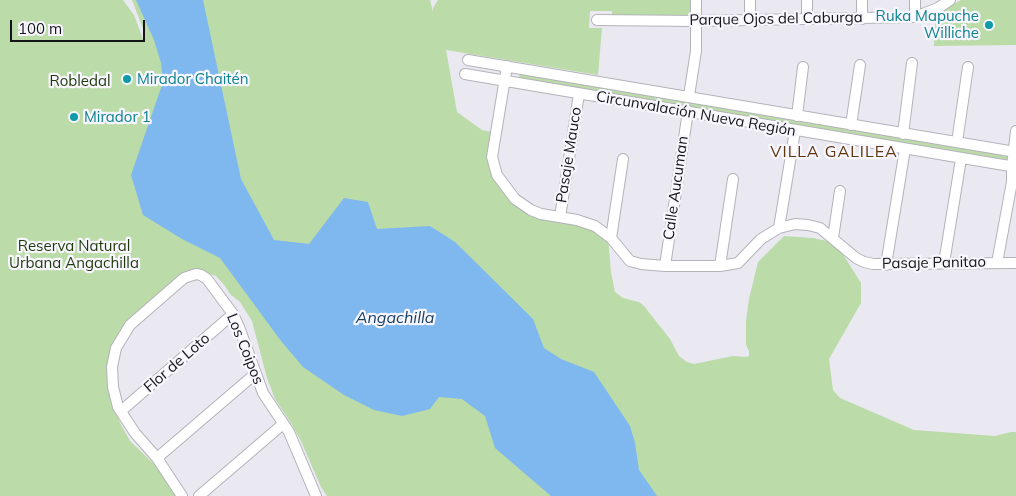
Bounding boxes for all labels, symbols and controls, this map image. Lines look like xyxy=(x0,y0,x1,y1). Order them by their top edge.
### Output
place label: Ruka Mapuche Williche xyxy=(876,7,979,42)
street label: Parque Ojos del Caburga xyxy=(689,8,863,30)
scale bar xyxy=(12,10,148,42)
text: 100 m xyxy=(18,19,62,38)
marker: Ruka Mapuche Williche xyxy=(983,19,995,31)
place label: Mirador Chaitén xyxy=(137,70,248,88)
park label: Robledal xyxy=(49,72,111,90)
marker: Mirador Chaitén xyxy=(121,73,133,85)
street label: Circunvalación Nueva Región xyxy=(595,88,797,140)
street label: Pasaje Mauco xyxy=(553,106,585,204)
place label: Mirador 1 xyxy=(84,108,151,126)
marker: Mirador 1 xyxy=(68,111,80,123)
street label: Calle Aucuman xyxy=(660,135,692,241)
district label: VILLA GALILEA xyxy=(769,142,899,162)
park label: Reserva Natural Urbana Angachilla xyxy=(9,237,139,272)
street label: Pasaje Panitao xyxy=(882,253,986,273)
water label: Angachilla xyxy=(356,308,434,328)
street label: Los Coipos xyxy=(223,311,267,387)
street label: Flor de Loto xyxy=(140,330,214,396)

